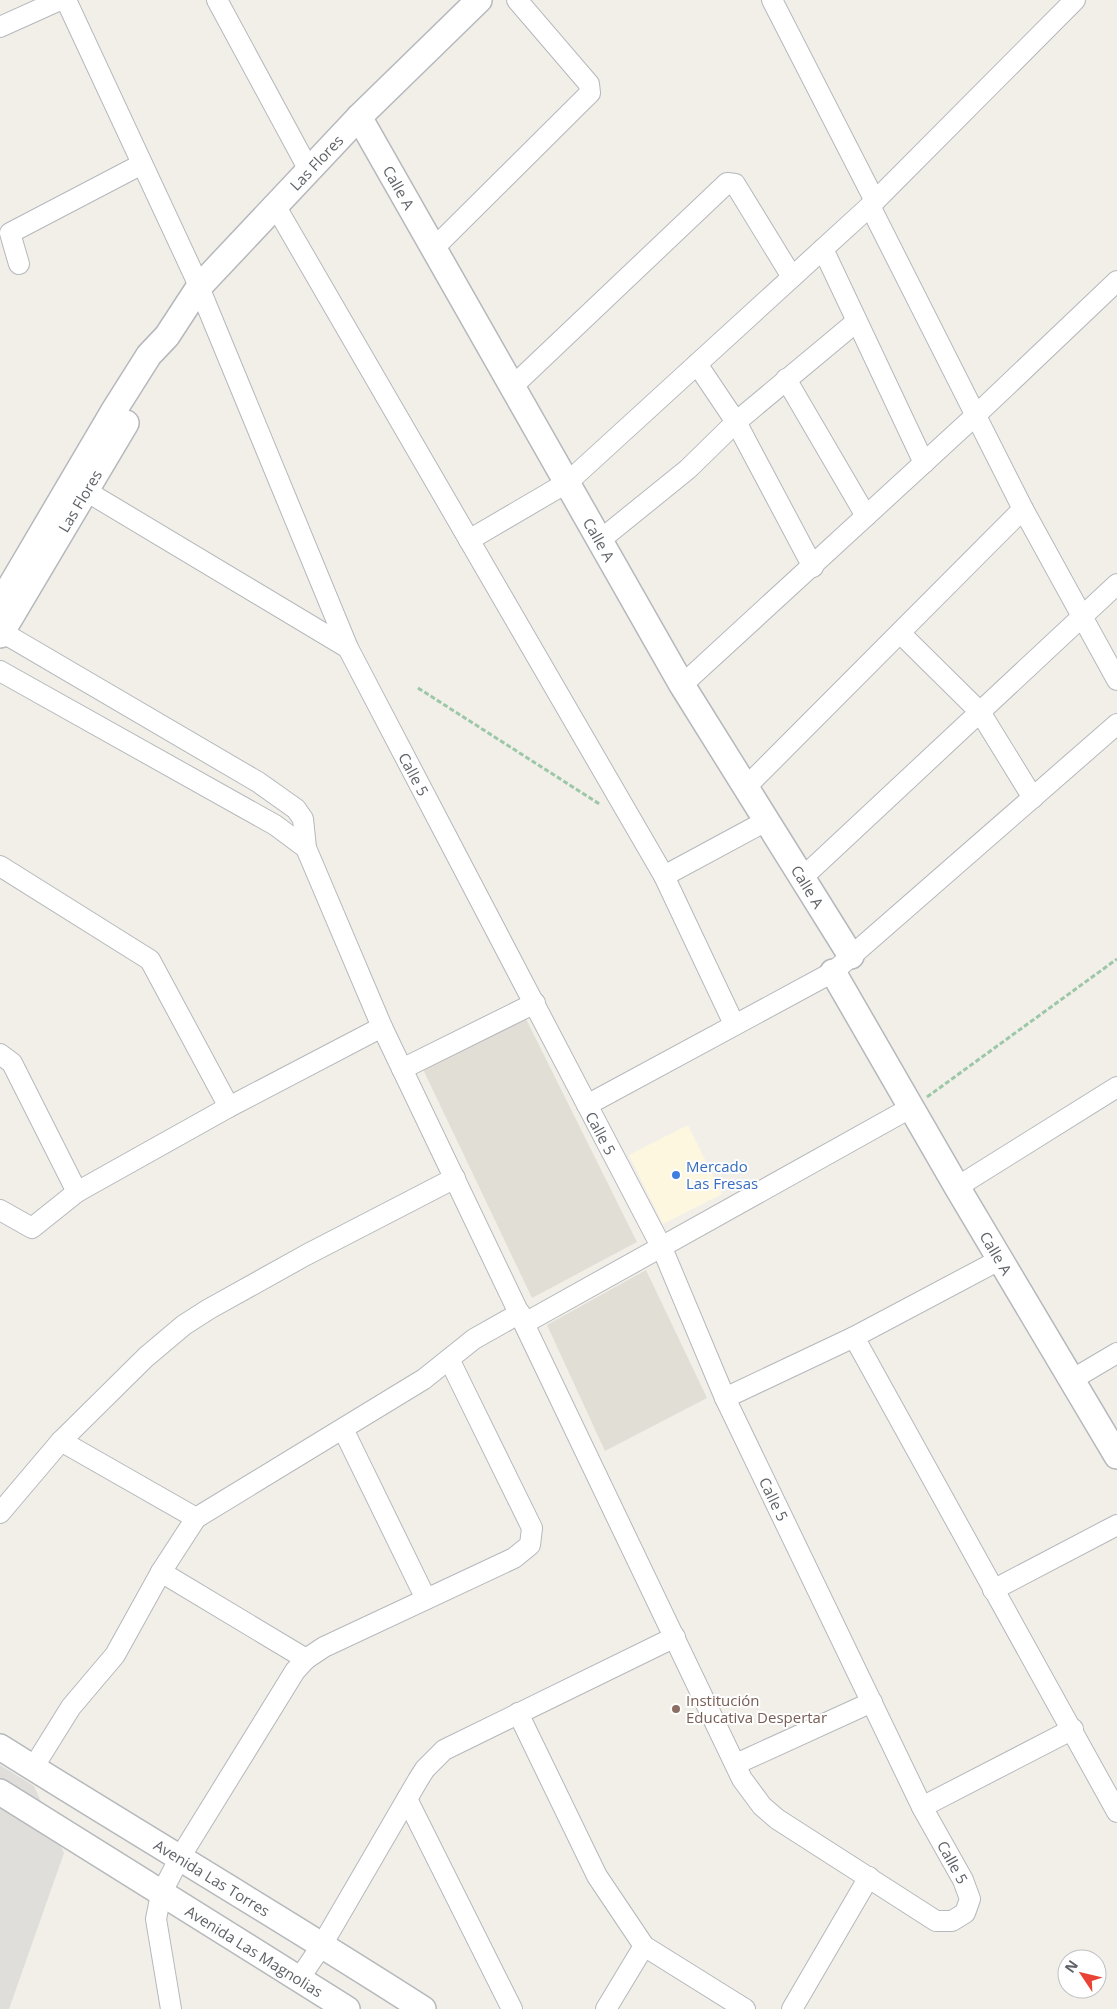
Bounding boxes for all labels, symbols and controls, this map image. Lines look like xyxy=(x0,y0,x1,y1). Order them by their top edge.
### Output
street label: Las Flores xyxy=(285,130,347,195)
street label: Calle A xyxy=(379,162,420,213)
street label: Las Flores xyxy=(53,466,106,536)
street label: Calle A xyxy=(579,514,620,565)
street label: Calle 5 xyxy=(394,749,434,799)
street label: Calle A xyxy=(787,861,829,912)
street label: Calle 5 xyxy=(581,1108,621,1158)
place label: Mercado Las Fresas xyxy=(686,1156,758,1193)
marker: Mercado Las Fresas xyxy=(670,1169,682,1181)
street label: Calle A xyxy=(976,1228,1017,1279)
street label: Calle 5 xyxy=(755,1474,793,1524)
place label: Institución Educativa Despertar xyxy=(686,1690,827,1727)
marker: Institución Educativa Despertar xyxy=(670,1703,682,1715)
street label: Avenida Las Torres xyxy=(150,1835,274,1921)
street label: Calle 5 xyxy=(933,1837,973,1887)
street label: Avenida Las Magnolias xyxy=(182,1901,327,2002)
north arrow xyxy=(1057,1949,1107,1999)
text: N xyxy=(1060,1956,1082,1976)

